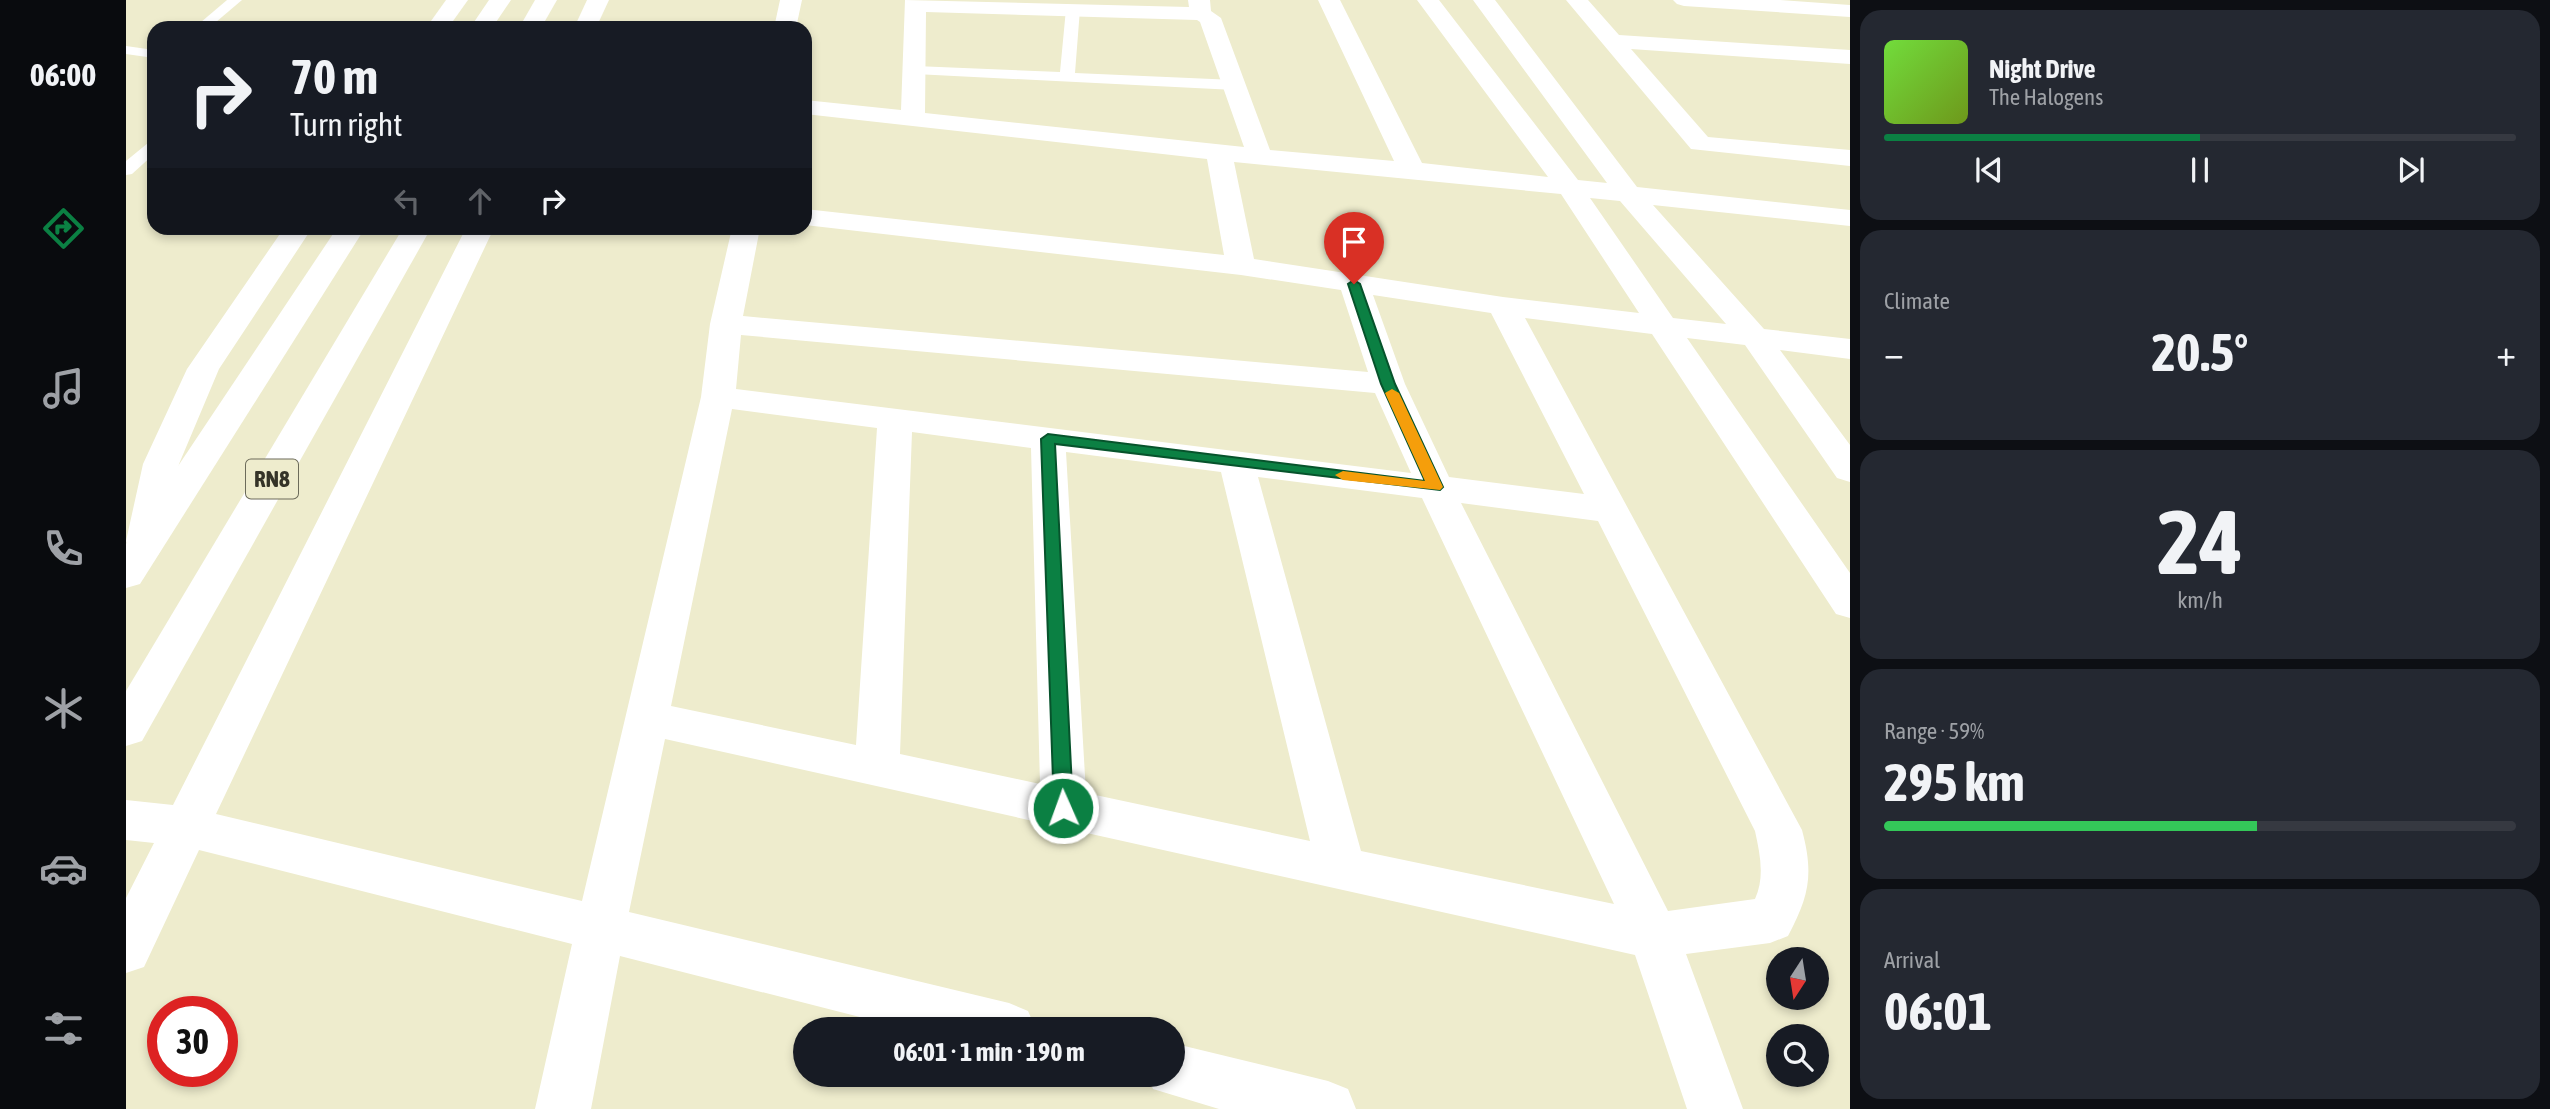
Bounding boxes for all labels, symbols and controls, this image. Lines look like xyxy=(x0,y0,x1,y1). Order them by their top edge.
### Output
text: 70 m xyxy=(290,48,378,104)
icon: right xyxy=(175,49,266,140)
text: Night Drive xyxy=(1989,54,2096,84)
text: 06:00 xyxy=(30,56,96,93)
text: The Halogens xyxy=(1989,84,2103,110)
text: Turn right xyxy=(290,106,403,143)
icon: previous xyxy=(1970,151,2008,189)
icon: pause xyxy=(2181,151,2219,189)
icon: next xyxy=(2392,151,2430,189)
icon: left xyxy=(388,182,426,220)
icon: ahead xyxy=(461,182,499,220)
icon: right xyxy=(534,182,572,220)
icon: directions xyxy=(39,204,88,253)
pin xyxy=(1324,212,1384,284)
icon: arrive xyxy=(1335,223,1373,261)
text: Climate xyxy=(1884,288,1950,314)
text: 20.5° xyxy=(2152,322,2248,382)
text: − xyxy=(1884,331,1904,374)
text: + xyxy=(2496,331,2516,374)
icon: music xyxy=(39,364,88,413)
road number: RN8 xyxy=(246,460,298,499)
text: 24 xyxy=(2157,489,2243,593)
icon: phone xyxy=(39,524,88,573)
text: km/h xyxy=(2177,587,2223,613)
icon: climate xyxy=(39,684,88,733)
text: Range · 59% xyxy=(1884,718,1984,744)
text: 295 km xyxy=(1884,752,2025,812)
position arrow xyxy=(1026,771,1100,845)
icon: car xyxy=(39,844,88,893)
north arrow xyxy=(1766,947,1829,1010)
map controls xyxy=(1766,947,1829,1087)
text: Arrival xyxy=(1884,947,1940,973)
text: 06:01 xyxy=(1884,981,1992,1041)
speed limit sign: 30 xyxy=(147,996,238,1087)
icon: filters xyxy=(39,1004,88,1053)
button: search xyxy=(1766,1024,1829,1087)
text: 06:01 · 1 min · 190 m xyxy=(893,1037,1085,1067)

